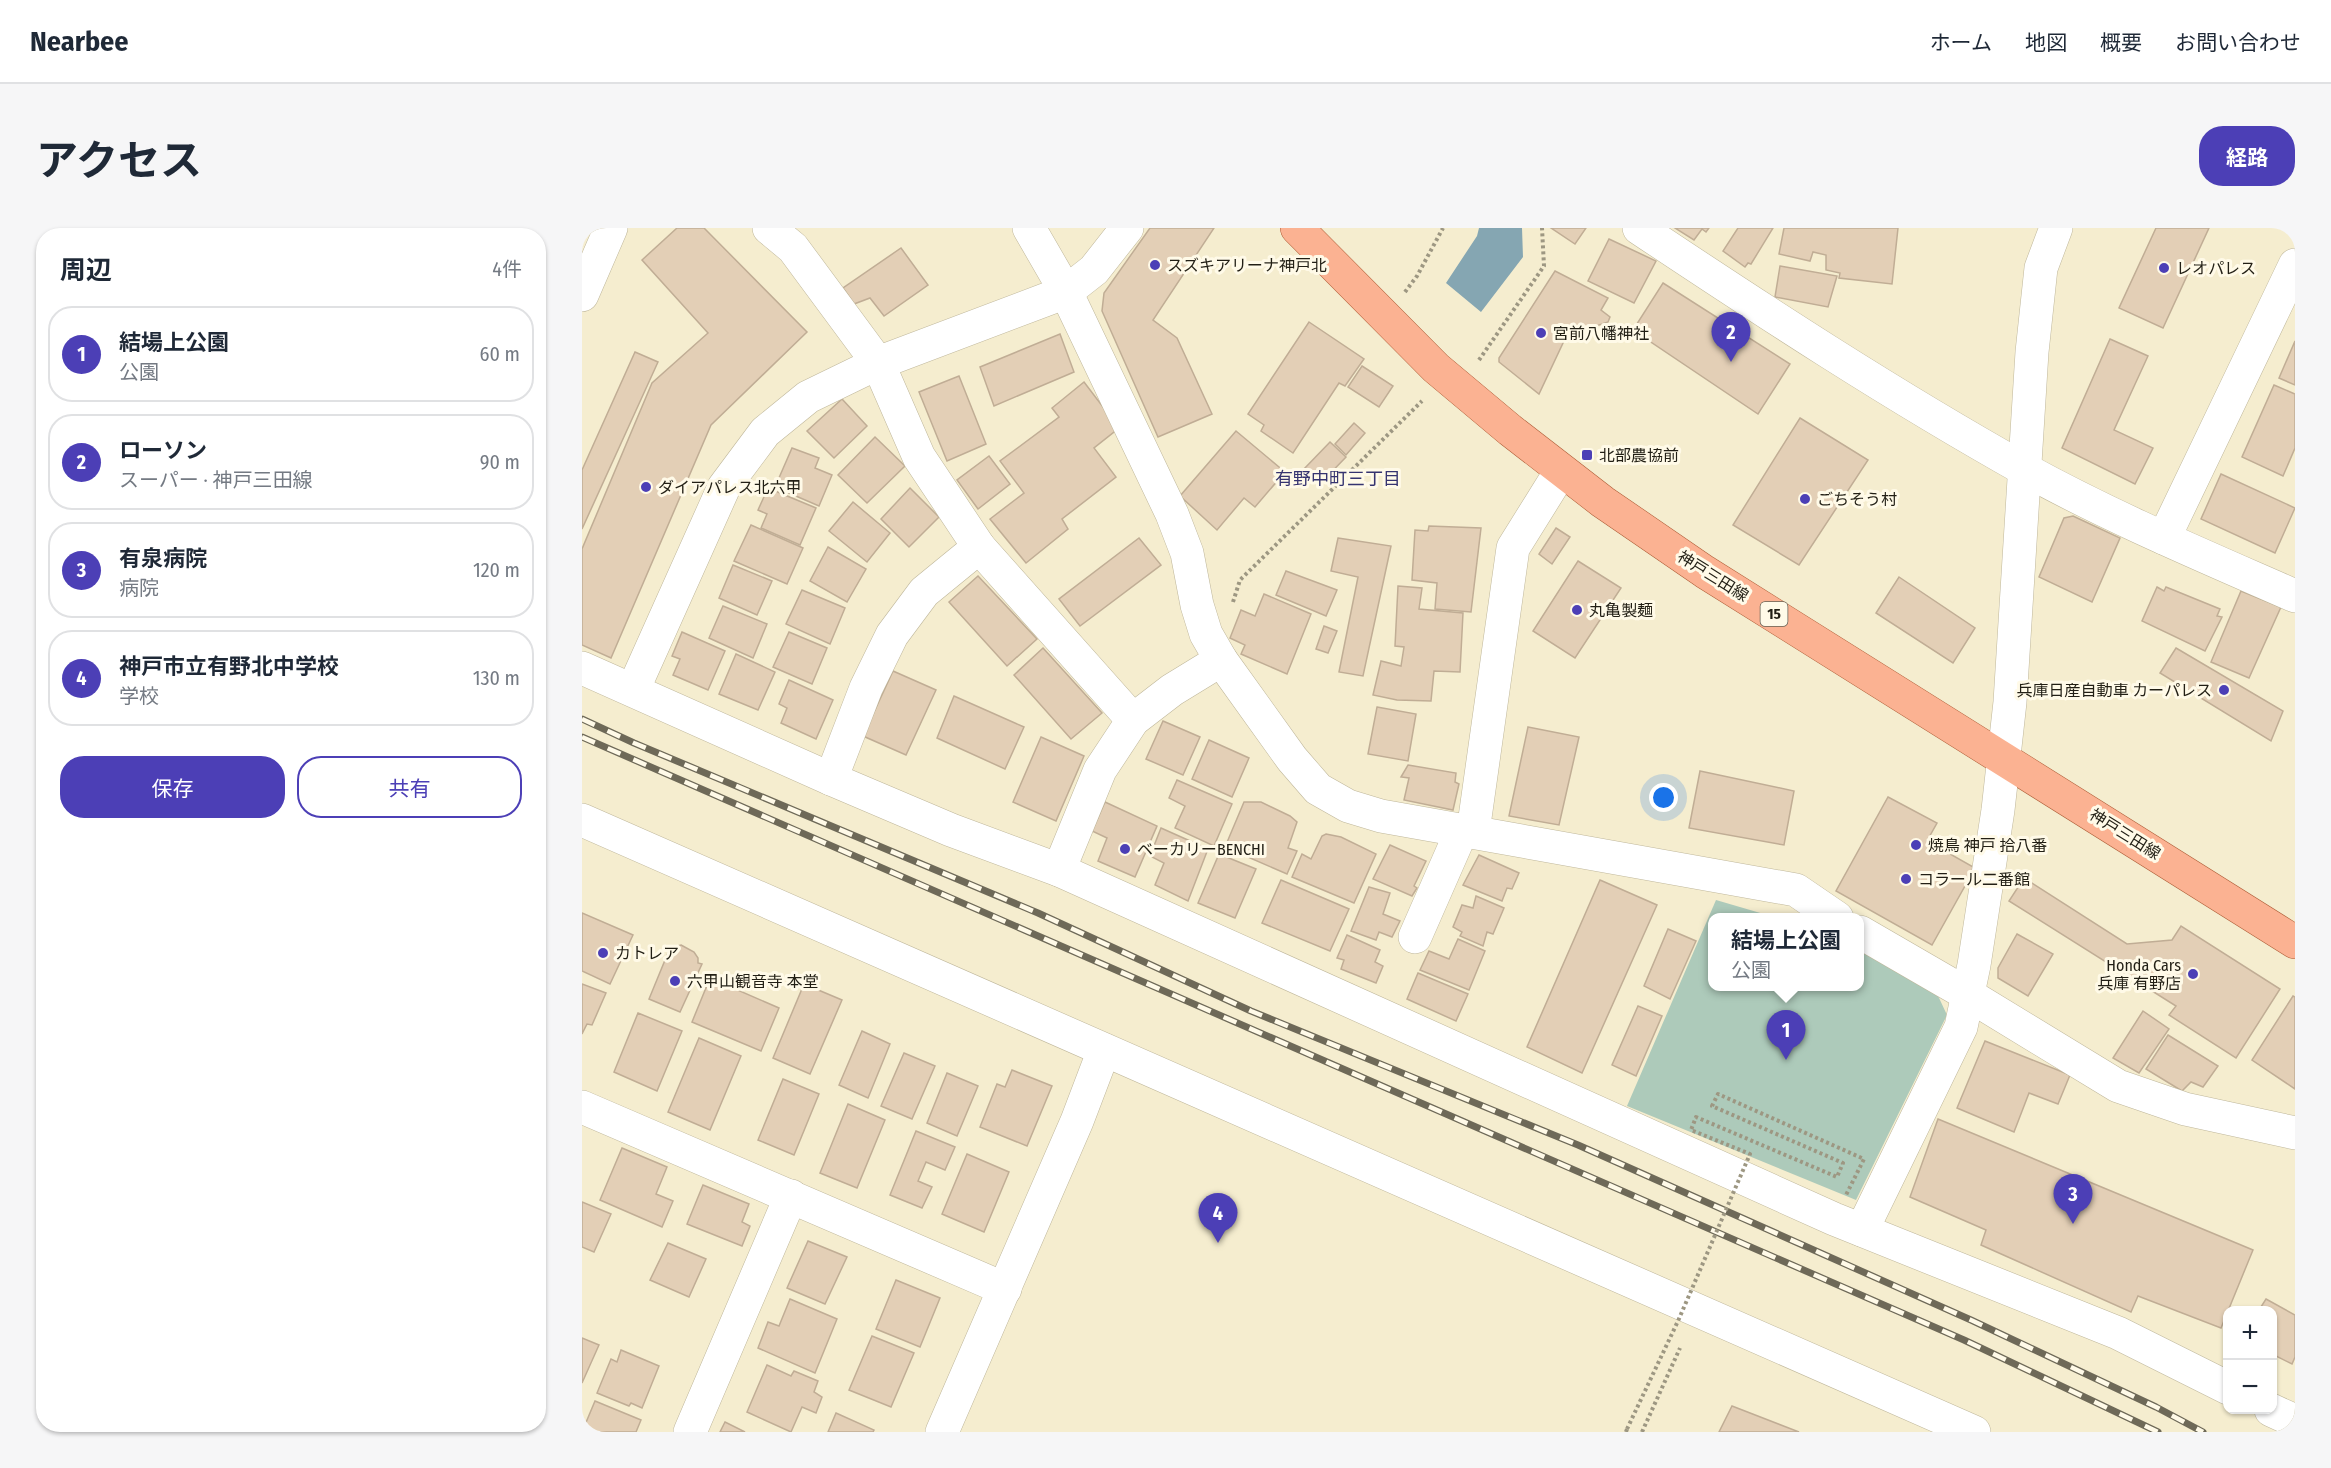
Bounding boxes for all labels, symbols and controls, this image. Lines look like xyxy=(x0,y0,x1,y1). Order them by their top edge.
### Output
text: Nearbee xyxy=(30,25,129,58)
text: ホーム xyxy=(1930,30,1992,56)
text: 地図 xyxy=(2025,30,2067,56)
text: 概要 xyxy=(2100,30,2142,56)
text: お問い合わせ xyxy=(2175,30,2301,56)
button: 経路 xyxy=(2199,126,2295,186)
text: アクセス xyxy=(36,136,202,186)
text: 周辺 xyxy=(60,255,112,286)
place label: スズキアリーナ神戸北 xyxy=(1167,256,1327,275)
text: 4件 xyxy=(492,257,522,281)
marker: スズキアリーナ神戸北 xyxy=(1148,258,1162,272)
place label: レオパレス xyxy=(2176,259,2256,278)
marker: レオパレス xyxy=(2157,261,2171,275)
pin: 2 xyxy=(1712,312,1750,362)
place label: 宮前八幡神社 xyxy=(1553,324,1649,343)
marker: 宮前八幡神社 xyxy=(1534,326,1548,340)
text: 結場上公園 xyxy=(119,329,229,356)
text: 1 xyxy=(77,342,86,366)
text: 60 m xyxy=(480,342,520,366)
text: 公園 xyxy=(119,360,159,384)
text: ローソン xyxy=(119,437,207,464)
place label: 北部農協前 xyxy=(1599,446,1679,465)
marker: 北部農協前 xyxy=(1580,448,1594,462)
text: 2 xyxy=(77,450,86,474)
text: 90 m xyxy=(480,450,520,474)
text: スーパー · 神戸三田線 xyxy=(119,468,312,492)
district label: 有野中町三丁目 xyxy=(1275,468,1401,490)
place label: ダイアパレス北六甲 xyxy=(658,478,802,497)
marker: ダイアパレス北六甲 xyxy=(639,480,653,494)
place label: ごちそう村 xyxy=(1817,490,1897,509)
marker: ごちそう村 xyxy=(1798,492,1812,506)
text: 有泉病院 xyxy=(119,545,207,572)
street label: 神戸三田線 xyxy=(1674,547,1752,605)
text: 3 xyxy=(77,558,86,582)
text: 120 m xyxy=(473,558,520,582)
text: 病院 xyxy=(119,576,159,600)
place label: 丸亀製麺 xyxy=(1589,601,1653,620)
road number: 15 xyxy=(1760,602,1788,626)
marker: 丸亀製麺 xyxy=(1570,603,1584,617)
text: 神戸市立有野北中学校 xyxy=(119,653,339,680)
text: 4 xyxy=(76,666,87,690)
text: 130 m xyxy=(473,666,520,690)
place label: 兵庫日産自動車 カーパレス xyxy=(2016,681,2212,700)
marker: 兵庫日産自動車 カーパレス xyxy=(2217,683,2231,697)
text: 学校 xyxy=(119,684,159,708)
button: 保存 xyxy=(60,756,285,818)
button: 共有 xyxy=(297,756,522,818)
your location xyxy=(1649,783,1678,812)
street label: 神戸三田線 xyxy=(2086,805,2164,863)
place label: 焼鳥 神戸 拾八番 xyxy=(1928,836,2048,855)
marker: 焼鳥 神戸 拾八番 xyxy=(1909,838,1923,852)
place label: ベーカリーBENCHI xyxy=(1137,840,1265,859)
marker: ベーカリーBENCHI xyxy=(1118,842,1132,856)
place label: コラール二番館 xyxy=(1918,870,2030,889)
marker: コラール二番館 xyxy=(1899,872,1913,886)
popup xyxy=(1708,913,1864,991)
text: 結場上公園 xyxy=(1731,927,1841,954)
place label: カトレア xyxy=(615,944,679,963)
marker: カトレア xyxy=(596,946,610,960)
place label: Honda Cars 兵庫 有野店 xyxy=(2097,956,2181,993)
text: 公園 xyxy=(1731,958,1771,982)
marker: Honda Cars 兵庫 有野店 xyxy=(2186,967,2200,981)
place label: 六甲山観音寺 本堂 xyxy=(687,972,819,991)
marker: 六甲山観音寺 本堂 xyxy=(668,974,682,988)
pin: 1 xyxy=(1766,1010,1806,1060)
pin: 3 xyxy=(2054,1174,2092,1224)
pin: 4 xyxy=(1198,1194,1238,1243)
map controls xyxy=(2223,1306,2277,1414)
button: + xyxy=(2223,1306,2277,1360)
button: − xyxy=(2223,1360,2277,1414)

